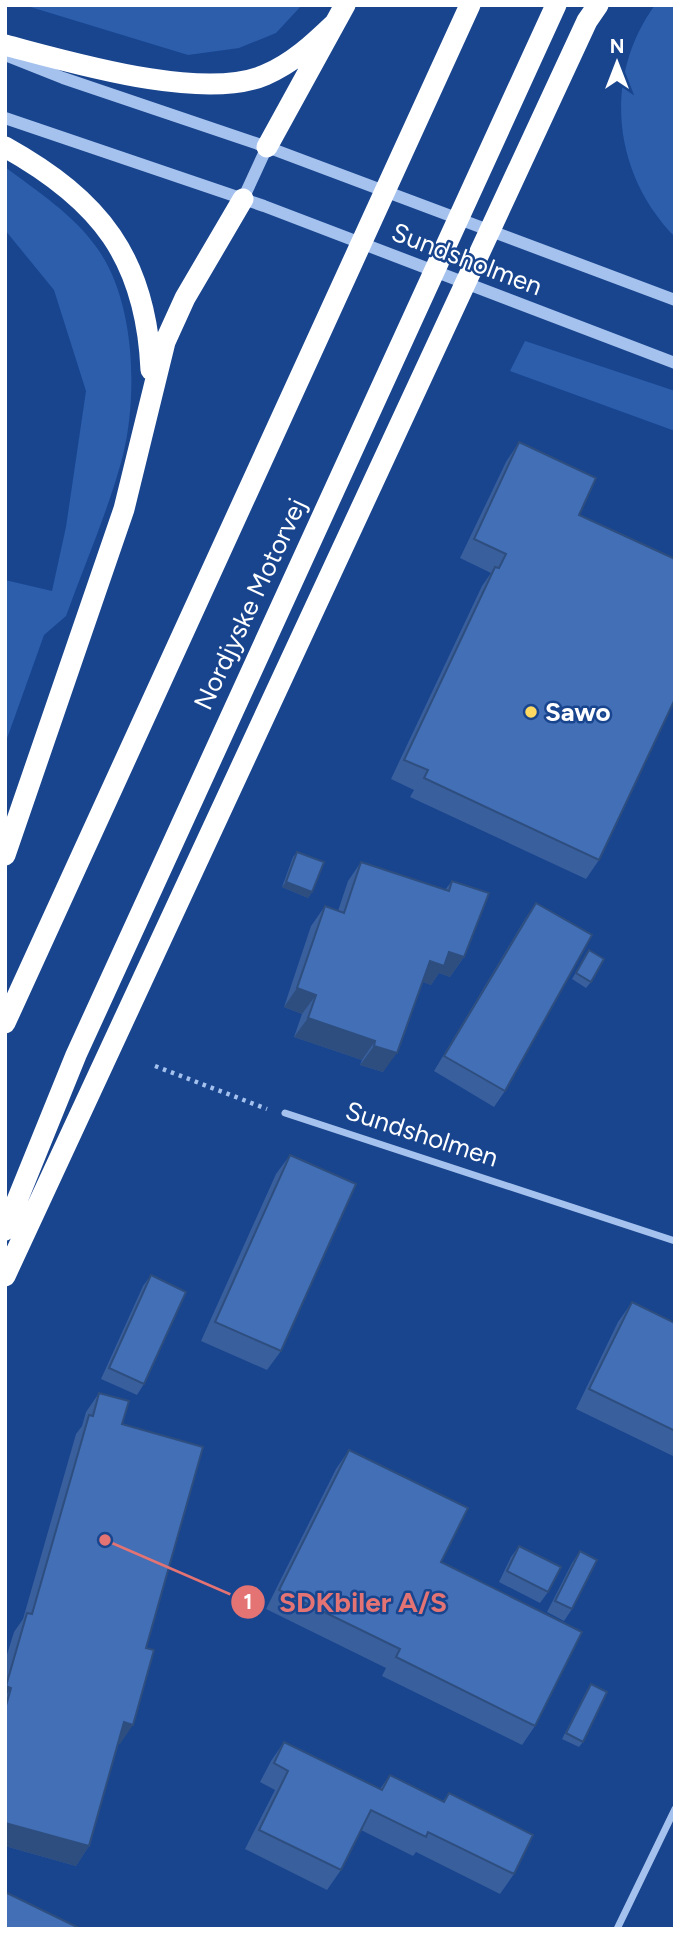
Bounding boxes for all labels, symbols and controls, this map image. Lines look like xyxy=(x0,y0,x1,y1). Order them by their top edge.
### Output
north arrow xyxy=(582,28,652,98)
text: N xyxy=(610,35,624,58)
street label: Sundsholmen xyxy=(387,216,547,302)
street label: Nordjyske Motorvej xyxy=(187,493,313,715)
place label: Sawo xyxy=(545,696,611,728)
marker: Sawo xyxy=(523,704,539,720)
street label: Sundsholmen xyxy=(342,1094,502,1174)
callout: SDKbiler A/S xyxy=(230,1577,461,1626)
text: SDKbiler A/S xyxy=(279,1585,447,1619)
text: 1 xyxy=(244,1589,252,1614)

